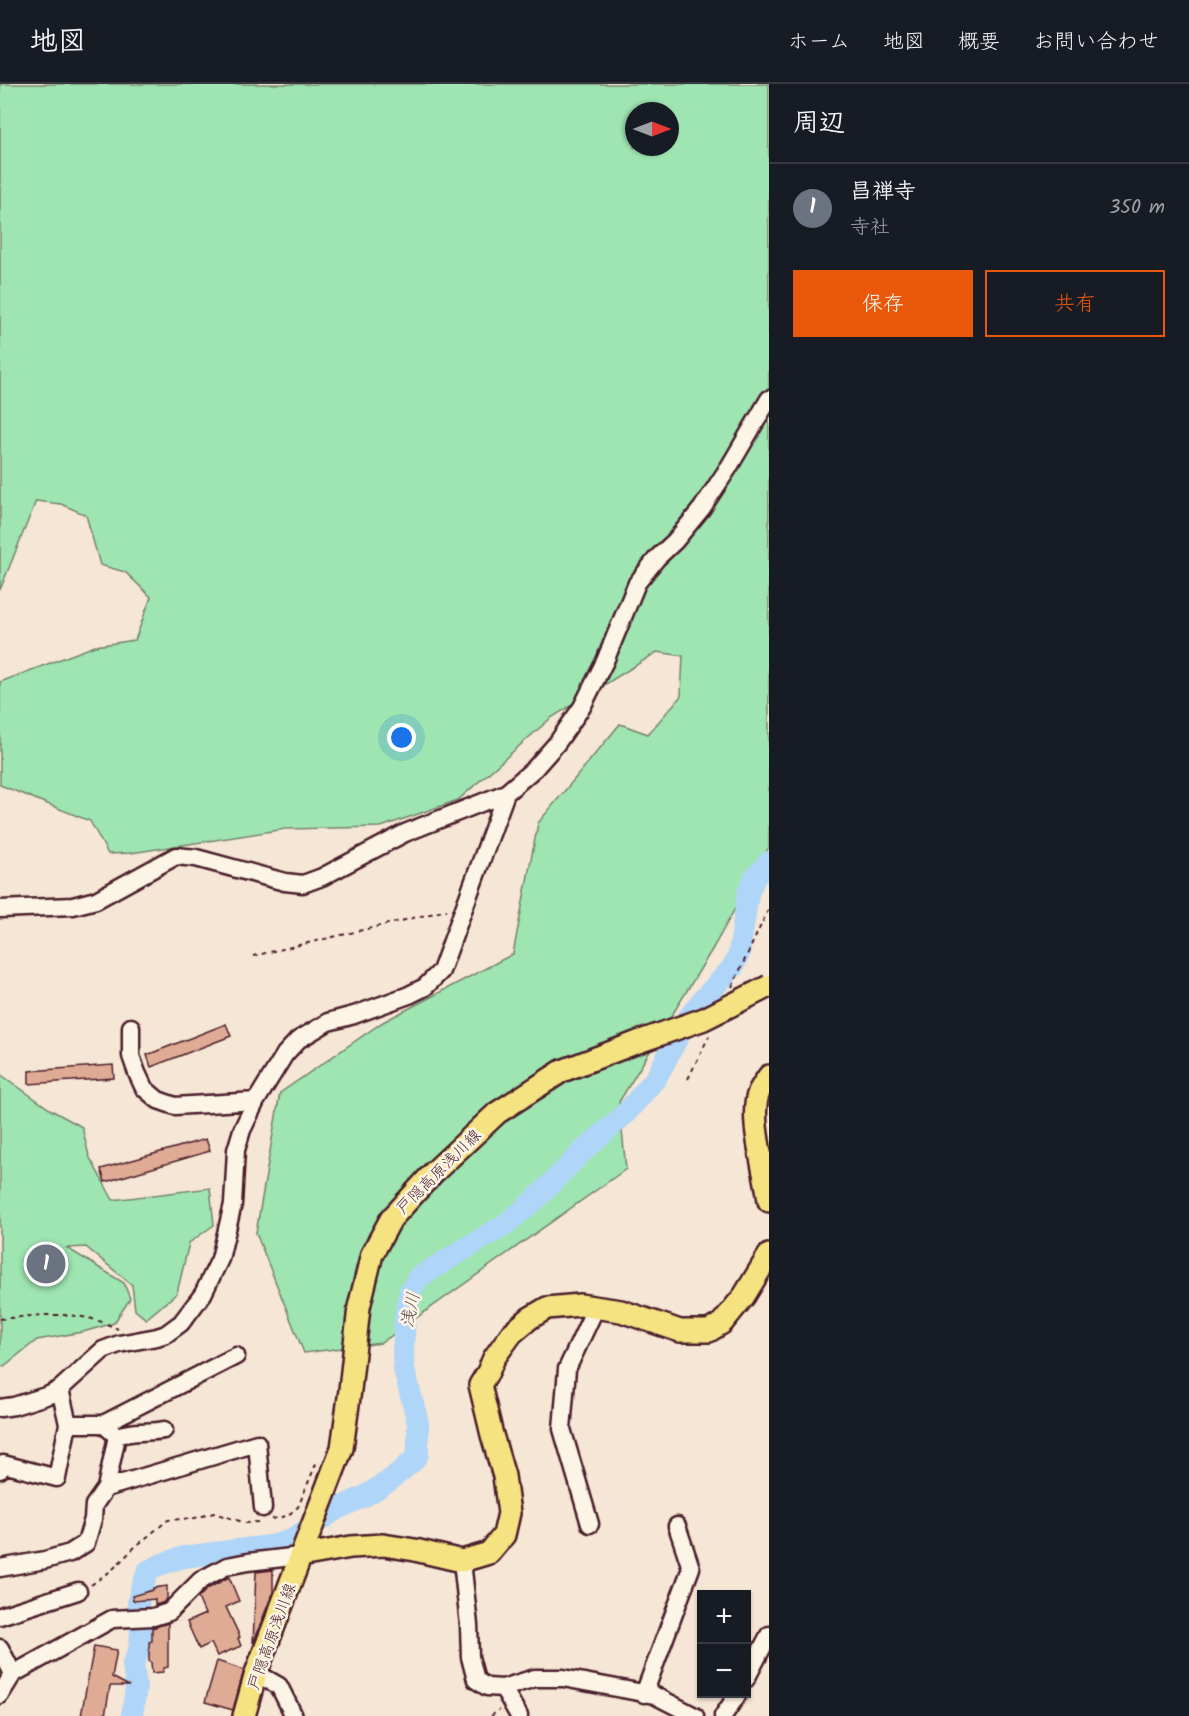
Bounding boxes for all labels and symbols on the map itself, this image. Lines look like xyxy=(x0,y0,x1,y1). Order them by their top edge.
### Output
north arrow xyxy=(625,102,679,156)
your location xyxy=(387,723,416,752)
street label: 戸隠高原浅川線 xyxy=(391,1124,488,1221)
pin: 1 xyxy=(26,1242,66,1286)
water label: 浅川 xyxy=(394,1290,429,1331)
street label: 戸隠高原浅川線 xyxy=(242,1580,303,1693)

